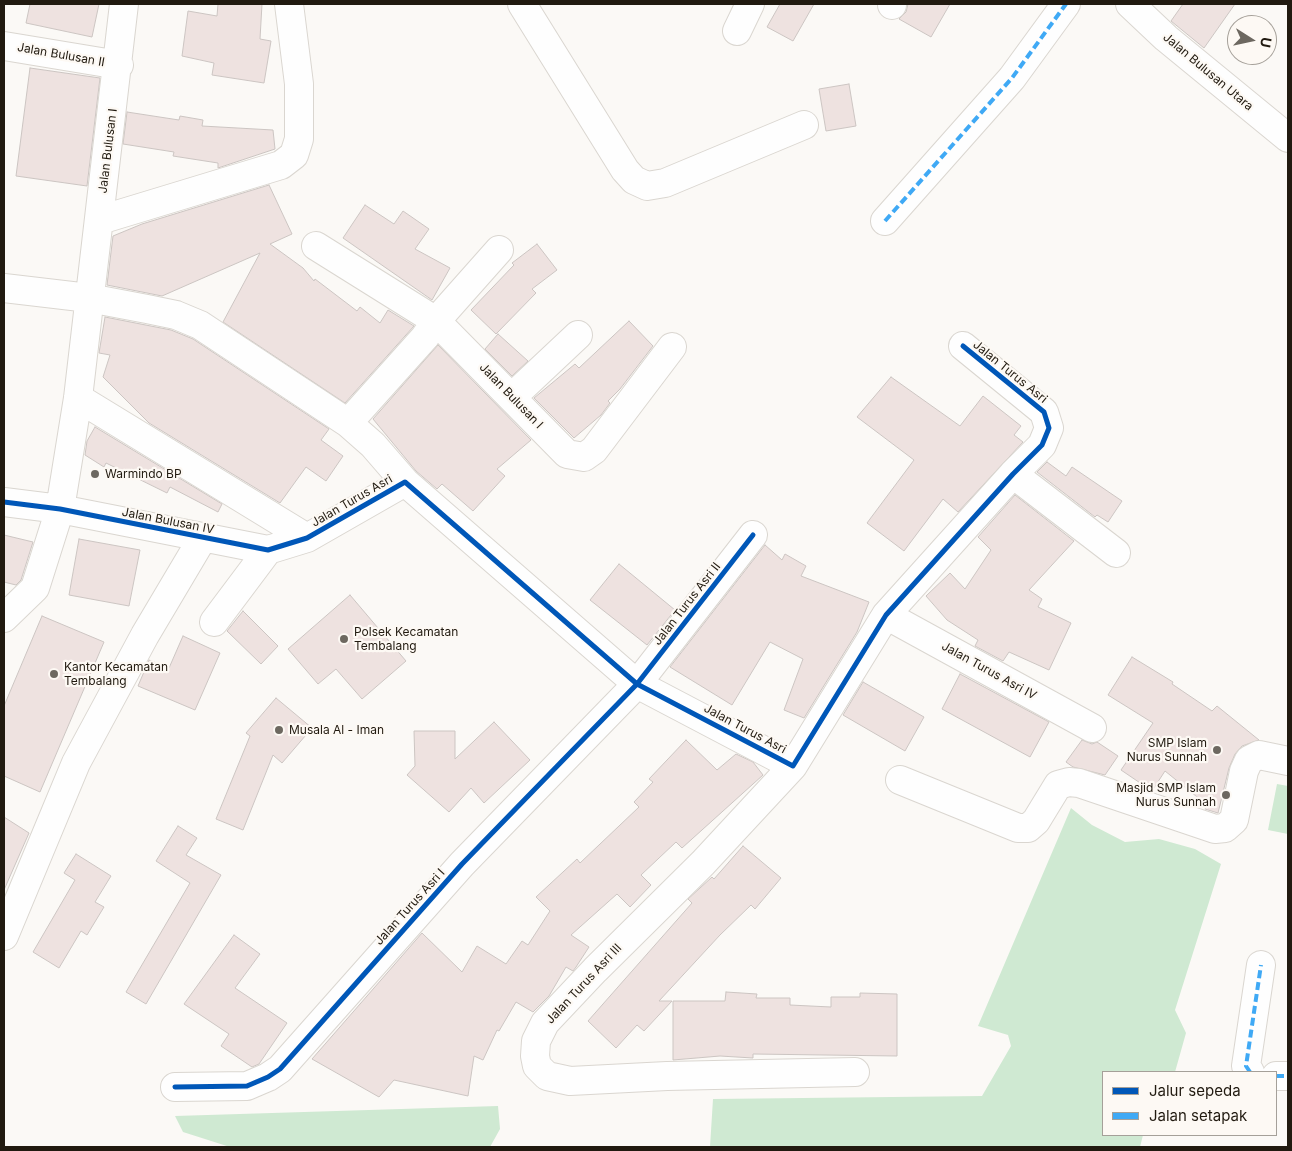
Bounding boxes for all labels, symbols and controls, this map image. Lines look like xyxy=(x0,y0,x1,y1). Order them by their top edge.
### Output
north arrow xyxy=(1227,15,1277,65)
street label: Jalan Bulusan Utara xyxy=(1160,30,1256,114)
text: U xyxy=(1257,36,1276,49)
street label: Jalan Bulusan II xyxy=(16,40,106,70)
street label: Jalan Bulusan I xyxy=(96,108,120,194)
street label: Jalan Turus Asri xyxy=(970,338,1050,406)
street label: Jalan Bulusan I xyxy=(476,360,546,432)
place label: Warmindo BP xyxy=(105,467,182,481)
marker: Warmindo BP xyxy=(89,468,101,480)
street label: Jalan Turus Asri xyxy=(309,472,395,530)
street label: Jalan Bulusan IV xyxy=(121,505,215,537)
street label: Jalan Turus Asri II xyxy=(650,560,724,648)
place label: Polsek Kecamatan Tembalang xyxy=(354,625,458,653)
marker: Polsek Kecamatan Tembalang xyxy=(338,633,350,645)
street label: Jalan Turus Asri IV xyxy=(939,639,1039,703)
place label: Kantor Kecamatan Tembalang xyxy=(64,660,168,688)
marker: Kantor Kecamatan Tembalang xyxy=(48,668,60,680)
street label: Jalan Turus Asri xyxy=(701,701,789,757)
place label: Musala Al - Iman xyxy=(289,723,384,737)
marker: Musala Al - Iman xyxy=(273,724,285,736)
place label: SMP Islam Nurus Sunnah xyxy=(1127,736,1207,764)
marker: SMP Islam Nurus Sunnah xyxy=(1211,744,1223,756)
place label: Masjid SMP Islam Nurus Sunnah xyxy=(1116,781,1216,809)
marker: Masjid SMP Islam Nurus Sunnah xyxy=(1220,789,1232,801)
street label: Jalan Turus Asri I xyxy=(372,866,448,948)
street label: Jalan Turus Asri III xyxy=(543,941,625,1027)
legend xyxy=(1102,1071,1277,1136)
text: Jalur sepeda xyxy=(1149,1081,1241,1100)
text: Jalan setapak xyxy=(1149,1106,1247,1125)

